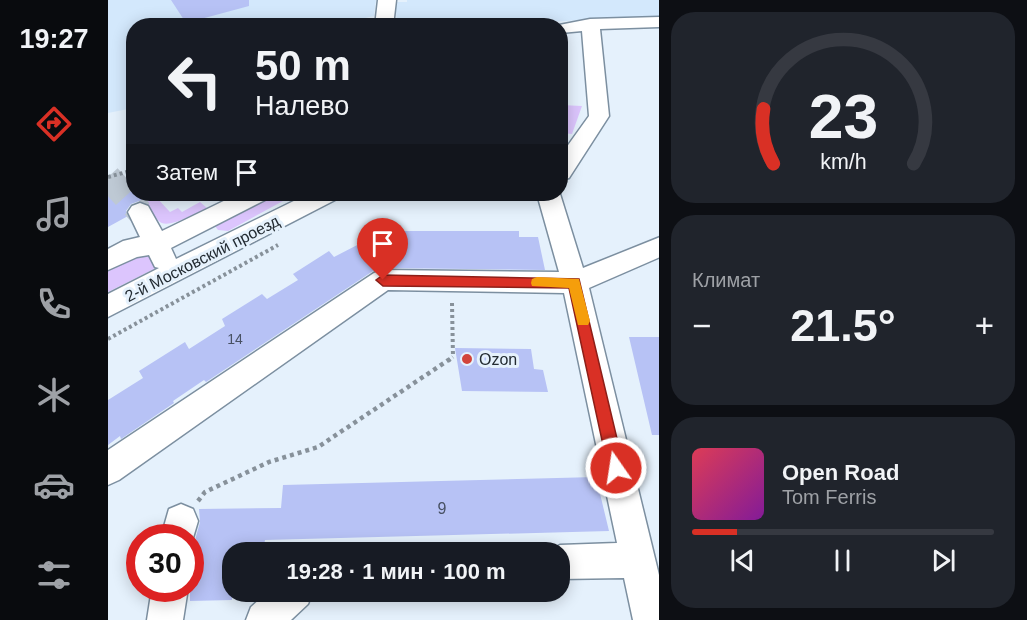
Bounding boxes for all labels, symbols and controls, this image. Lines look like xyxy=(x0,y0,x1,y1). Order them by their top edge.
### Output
text: 19:27 xyxy=(19,24,89,54)
icon: left xyxy=(156,42,234,120)
text: 50 m xyxy=(255,42,351,89)
text: 23 xyxy=(808,83,878,152)
text: Налево xyxy=(255,91,349,121)
icon: directions xyxy=(33,103,75,145)
text: km/h xyxy=(820,151,866,175)
icon: arrive xyxy=(230,156,263,189)
text: Затем xyxy=(156,160,218,185)
icon: music xyxy=(33,193,75,235)
street label: 2-й Московский проезд xyxy=(122,212,283,305)
pin xyxy=(357,218,408,280)
icon: arrive xyxy=(366,227,399,260)
text: Климат xyxy=(692,269,760,291)
icon: phone xyxy=(33,283,75,325)
text: 21.5° xyxy=(790,300,896,351)
text: − xyxy=(692,307,711,344)
text: + xyxy=(975,307,994,344)
house number: 14 xyxy=(227,331,243,347)
place label: Ozon xyxy=(479,351,517,368)
marker: Ozon xyxy=(460,352,474,366)
icon: climate xyxy=(33,374,75,416)
position arrow xyxy=(584,436,648,500)
text: Open Road xyxy=(782,460,899,485)
icon: car xyxy=(33,464,75,506)
text: Tom Ferris xyxy=(782,486,876,508)
house number: 9 xyxy=(438,500,447,517)
speed limit sign: 30 xyxy=(126,524,204,602)
icon: previous xyxy=(726,544,759,577)
icon: pause xyxy=(826,544,859,577)
icon: next xyxy=(927,544,960,577)
icon: filters xyxy=(33,554,75,596)
text: 19:28 · 1 мин · 100 m xyxy=(286,559,506,584)

